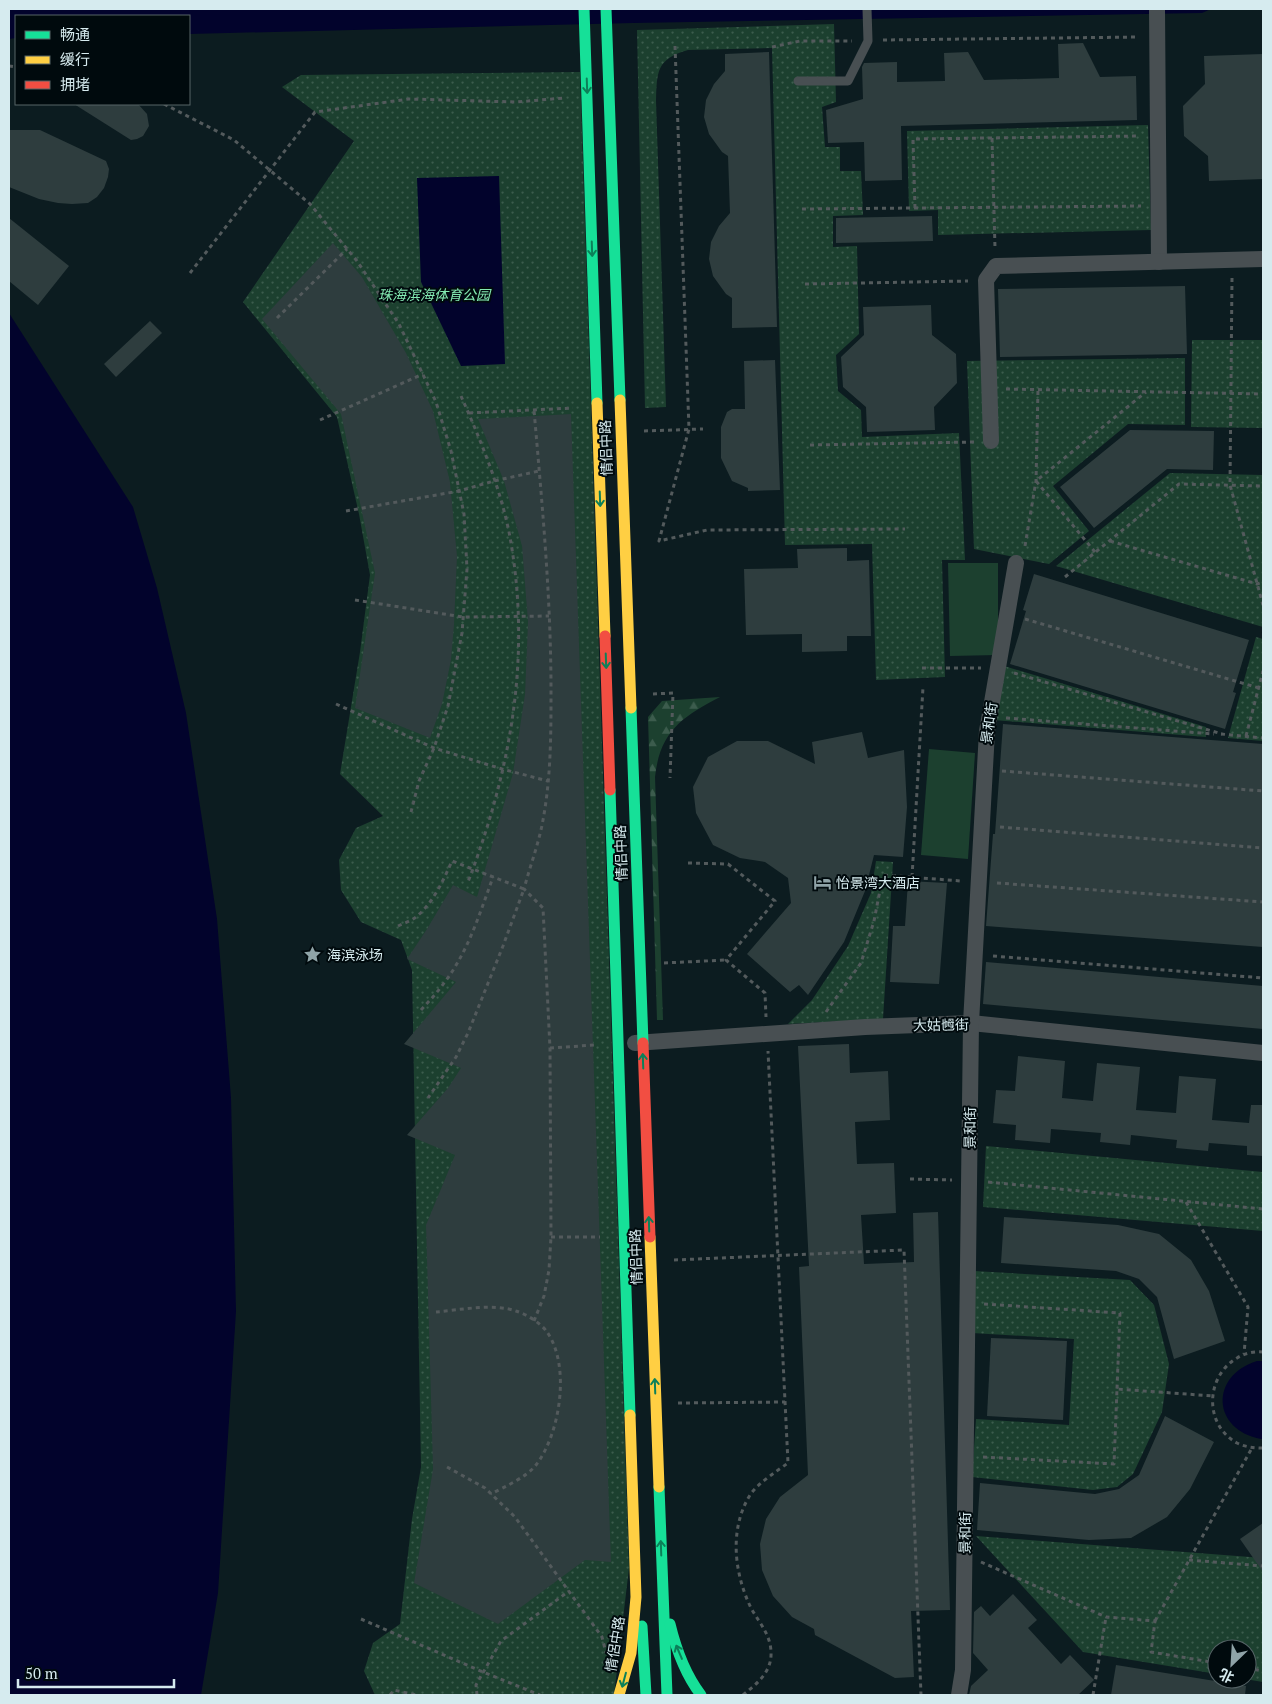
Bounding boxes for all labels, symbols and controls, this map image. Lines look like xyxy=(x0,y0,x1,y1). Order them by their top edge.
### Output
legend xyxy=(15,15,190,105)
text: 畅通 xyxy=(60,24,90,44)
text: 缓行 xyxy=(60,49,90,69)
text: 拥堵 xyxy=(60,74,90,94)
one-way arrow xyxy=(582,78,591,94)
one-way arrow xyxy=(587,240,597,256)
park label: 珠海滨海体育公园 xyxy=(378,285,492,304)
street label: 情侣中路 xyxy=(595,420,616,476)
one-way arrow xyxy=(596,490,605,506)
one-way arrow xyxy=(601,653,610,669)
street label: 景和街 xyxy=(976,701,1001,745)
street label: 情侣中路 xyxy=(610,825,631,881)
hotel icon: 怡景湾大酒店 xyxy=(812,873,832,893)
place label: 怡景湾大酒店 xyxy=(836,873,920,892)
place icon: 海滨泳场 xyxy=(303,945,323,965)
place label: 海滨泳场 xyxy=(327,945,383,964)
street label: 大姑乸街 xyxy=(913,1015,969,1034)
one-way arrow xyxy=(639,1054,648,1070)
street label: 景和街 xyxy=(960,1107,979,1149)
one-way arrow xyxy=(645,1216,654,1232)
street label: 情侣中路 xyxy=(625,1229,646,1285)
one-way arrow xyxy=(650,1378,660,1394)
street label: 景和街 xyxy=(955,1512,974,1554)
one-way arrow xyxy=(656,1541,666,1557)
street label: 情侶中路 xyxy=(601,1615,628,1673)
north arrow xyxy=(1207,1639,1257,1689)
one-way arrow xyxy=(673,1645,683,1660)
scale bar xyxy=(18,1656,174,1688)
text: 50 m xyxy=(25,1663,58,1683)
text: 北 xyxy=(1216,1665,1237,1688)
one-way arrow xyxy=(619,1671,628,1687)

